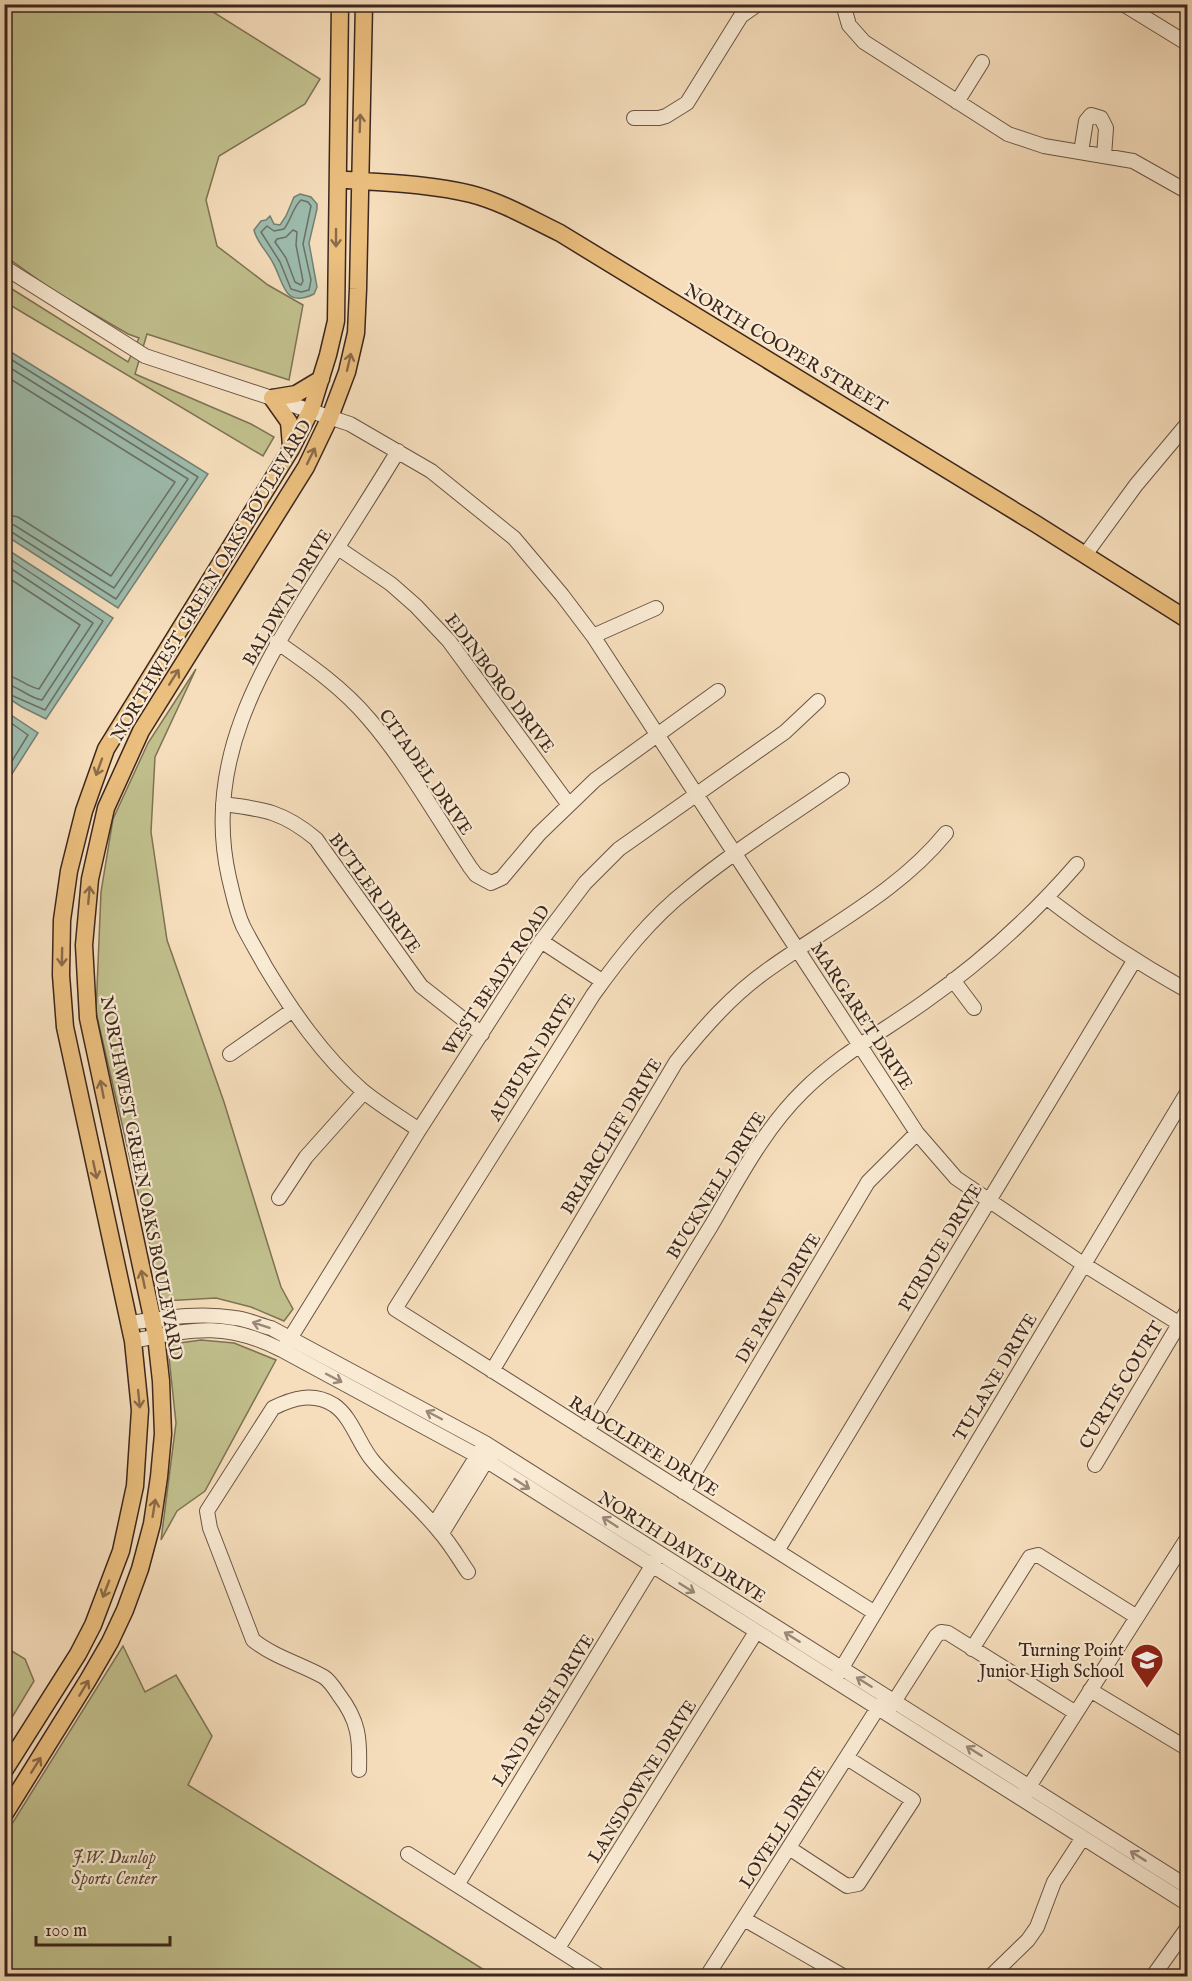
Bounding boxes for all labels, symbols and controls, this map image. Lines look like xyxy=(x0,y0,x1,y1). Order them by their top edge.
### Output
one-way arrow xyxy=(355,113,366,133)
one-way arrow xyxy=(330,228,342,248)
street label: NORTH COOPER STREET xyxy=(680,279,891,419)
one-way arrow xyxy=(344,352,356,371)
street label: NORTHWEST GREEN OAKS BOULEVARD xyxy=(107,416,318,746)
one-way arrow xyxy=(306,447,318,465)
street label: BALDWIN DRIVE xyxy=(238,525,338,670)
street label: EDINBORO DRIVE xyxy=(439,610,559,758)
one-way arrow xyxy=(169,669,181,686)
street label: CITADEL DRIVE xyxy=(373,705,477,840)
one-way arrow xyxy=(93,757,104,776)
street label: BUTLER DRIVE xyxy=(323,829,425,958)
one-way arrow xyxy=(84,886,95,906)
street label: WEST BEADY ROAD xyxy=(438,901,556,1061)
street label: MARGARET DRIVE xyxy=(804,939,917,1095)
one-way arrow xyxy=(56,947,67,967)
street label: AUBURN DRIVE xyxy=(484,990,582,1127)
street label: NORTHWEST GREEN OAKS BOULEVARD xyxy=(94,994,187,1363)
street label: BRIARCLIFF DRIVE xyxy=(556,1054,668,1219)
one-way arrow xyxy=(96,1079,107,1099)
street label: BUCKNELL DRIVE xyxy=(662,1108,772,1264)
one-way arrow xyxy=(90,1160,102,1179)
street label: PURDUE DRIVE xyxy=(894,1180,988,1316)
street label: DE PAUW DRIVE xyxy=(731,1229,827,1368)
one-way arrow xyxy=(137,1270,148,1289)
street label: TULANE DRIVE xyxy=(949,1310,1044,1446)
street label: CURTIS COURT xyxy=(1075,1318,1169,1454)
one-way arrow xyxy=(252,1319,271,1330)
one-way arrow xyxy=(325,1372,342,1384)
one-way arrow xyxy=(134,1388,145,1408)
street label: RADCLIFFE DRIVE xyxy=(564,1392,723,1503)
one-way arrow xyxy=(426,1409,443,1421)
one-way arrow xyxy=(513,1478,530,1490)
street label: NORTH DAVIS DRIVE xyxy=(593,1487,769,1609)
one-way arrow xyxy=(149,1498,160,1518)
one-way arrow xyxy=(602,1516,619,1528)
one-way arrow xyxy=(100,1580,111,1598)
one-way arrow xyxy=(678,1582,695,1595)
street label: LAND RUSH DRIVE xyxy=(488,1630,601,1791)
one-way arrow xyxy=(784,1631,801,1643)
place label: Turning Point Junior High School xyxy=(977,1640,1124,1684)
school or university icon: Turning Point Junior High School xyxy=(1129,1642,1165,1689)
one-way arrow xyxy=(856,1676,873,1688)
one-way arrow xyxy=(78,1680,90,1697)
street label: LANSDOWNE DRIVE xyxy=(584,1696,703,1867)
one-way arrow xyxy=(966,1745,982,1757)
one-way arrow xyxy=(30,1756,43,1773)
street label: LOVELL DRIVE xyxy=(735,1762,831,1893)
park label: J.W. Dunlop Sports Center xyxy=(71,1847,158,1891)
one-way arrow xyxy=(1130,1850,1147,1862)
scale bar xyxy=(36,1909,170,1947)
text: 100 m xyxy=(45,1920,87,1943)

